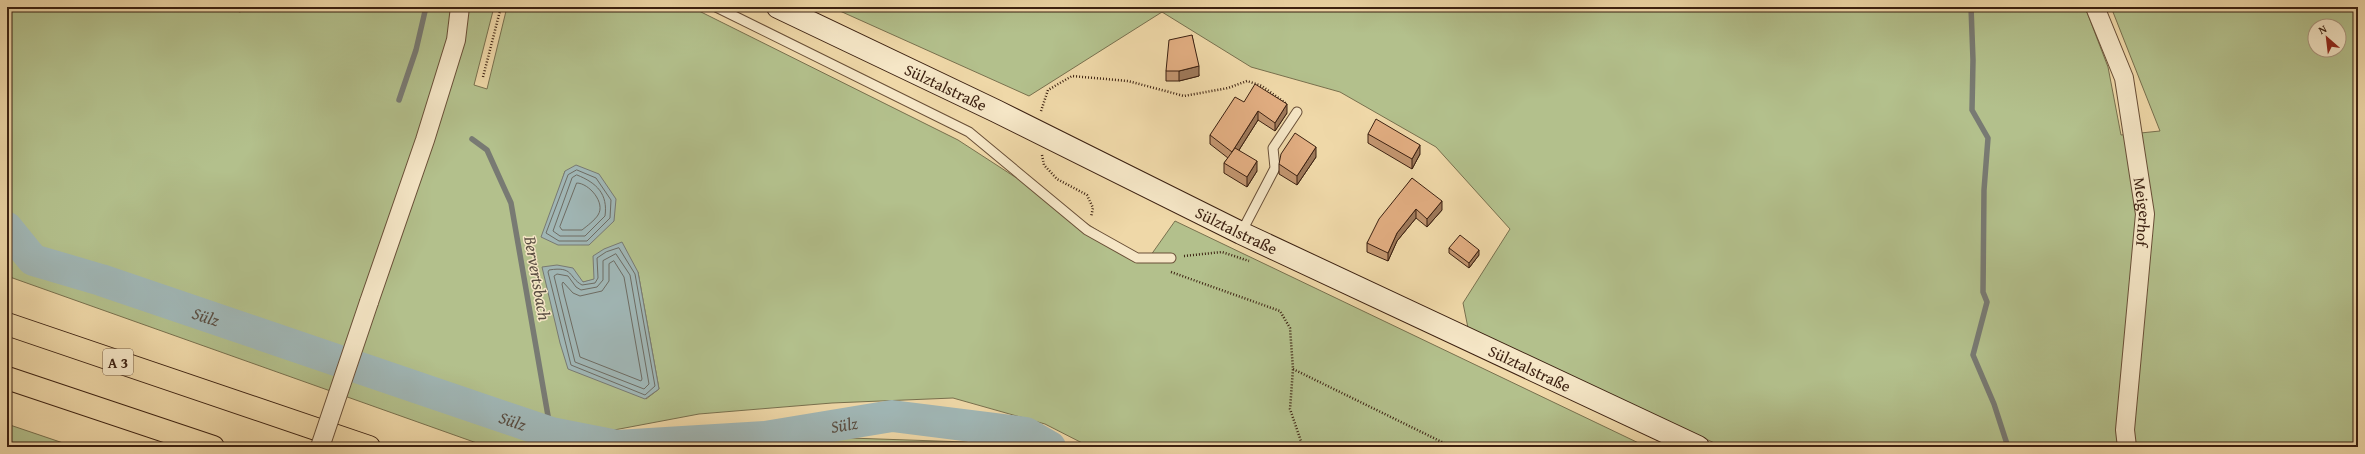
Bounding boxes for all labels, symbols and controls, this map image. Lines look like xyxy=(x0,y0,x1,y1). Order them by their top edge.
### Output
north arrow xyxy=(2307,18,2347,58)
text: N xyxy=(2315,20,2330,38)
street label: Sülztalstraße xyxy=(901,57,991,117)
street label: Meigerhof xyxy=(2127,176,2157,249)
street label: Sülztalstraße xyxy=(1191,200,1281,260)
water label: Bervertsbach xyxy=(518,233,558,323)
water label: Sülz xyxy=(189,300,223,332)
street label: Sülztalstraße xyxy=(1484,339,1575,398)
road number: A 3 xyxy=(103,349,133,375)
water label: Sülz xyxy=(496,404,530,436)
water label: Sülz xyxy=(829,409,860,438)

